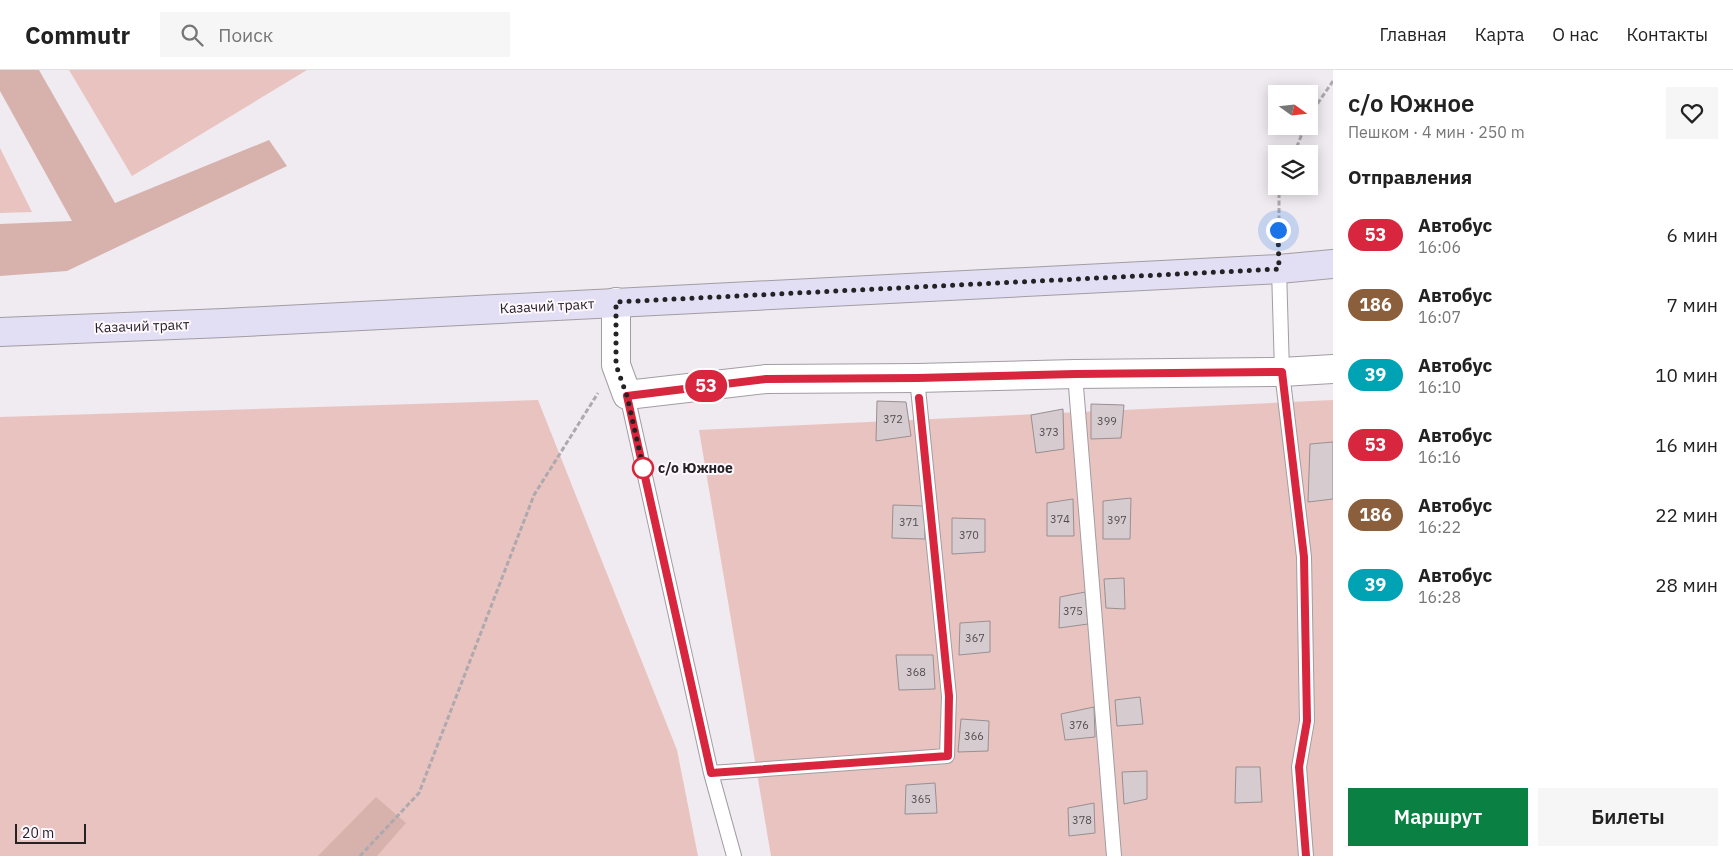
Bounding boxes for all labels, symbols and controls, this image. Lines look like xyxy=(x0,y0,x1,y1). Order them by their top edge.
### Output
search box xyxy=(160,12,510,57)
text: Commutr xyxy=(25,19,130,51)
icon: search xyxy=(178,21,206,49)
text: Поиск xyxy=(218,23,273,47)
text: Главная xyxy=(1379,23,1447,46)
text: Карта xyxy=(1475,23,1524,46)
text: О нас xyxy=(1552,23,1599,46)
text: Контакты xyxy=(1627,23,1708,46)
north arrow xyxy=(1268,85,1318,135)
map controls xyxy=(1268,85,1318,195)
text: с/о Южное xyxy=(1348,87,1475,119)
button: heart xyxy=(1666,87,1718,139)
text: Пешком · 4 мин · 250 m xyxy=(1348,122,1525,142)
button: layers xyxy=(1268,145,1318,195)
text: Отправления xyxy=(1348,165,1472,189)
text: Автобус xyxy=(1418,213,1492,237)
your location xyxy=(1266,218,1291,243)
text: 53 xyxy=(1365,223,1386,246)
text: 6 мин xyxy=(1667,223,1718,247)
text: 16:06 xyxy=(1418,237,1461,257)
text: Автобус xyxy=(1418,283,1492,307)
text: 186 xyxy=(1359,293,1392,316)
text: 7 мин xyxy=(1667,293,1718,317)
street label: Казачий тракт xyxy=(499,295,595,317)
text: 16:07 xyxy=(1418,307,1461,327)
street label: Казачий тракт xyxy=(94,315,190,337)
text: Автобус xyxy=(1418,353,1492,377)
text: 39 xyxy=(1365,363,1386,386)
text: 10 мин xyxy=(1655,363,1718,387)
line badge: 53 xyxy=(684,370,728,402)
text: 53 xyxy=(695,374,717,397)
text: 16:10 xyxy=(1418,377,1461,397)
house number: 372 xyxy=(883,412,903,426)
house number: 399 xyxy=(1097,414,1117,428)
text: Автобус xyxy=(1418,423,1492,447)
house number: 373 xyxy=(1039,425,1059,439)
text: 53 xyxy=(1365,433,1386,456)
text: 16 мин xyxy=(1655,433,1718,457)
text: 16:16 xyxy=(1418,447,1461,467)
marker: с/о Южное xyxy=(632,457,654,479)
place label: с/о Южное xyxy=(658,459,733,477)
text: Автобус xyxy=(1418,493,1492,517)
text: 186 xyxy=(1359,503,1392,526)
text: 22 мин xyxy=(1655,503,1718,527)
house number: 374 xyxy=(1050,512,1070,526)
house number: 397 xyxy=(1107,513,1127,527)
house number: 371 xyxy=(899,515,919,529)
text: 16:22 xyxy=(1418,517,1461,537)
house number: 370 xyxy=(959,528,979,542)
text: Автобус xyxy=(1418,563,1492,587)
text: 39 xyxy=(1365,573,1386,596)
text: 28 мин xyxy=(1655,573,1718,597)
text: 16:28 xyxy=(1418,587,1461,607)
house number: 375 xyxy=(1063,604,1083,618)
house number: 367 xyxy=(965,631,985,645)
house number: 368 xyxy=(906,665,926,679)
house number: 376 xyxy=(1069,718,1089,732)
house number: 366 xyxy=(964,729,984,743)
button: Маршрут xyxy=(1348,788,1528,846)
button: Билеты xyxy=(1538,788,1718,846)
house number: 365 xyxy=(911,792,931,806)
house number: 378 xyxy=(1072,813,1092,827)
scale bar xyxy=(15,821,86,844)
text: 20 m xyxy=(22,824,54,842)

